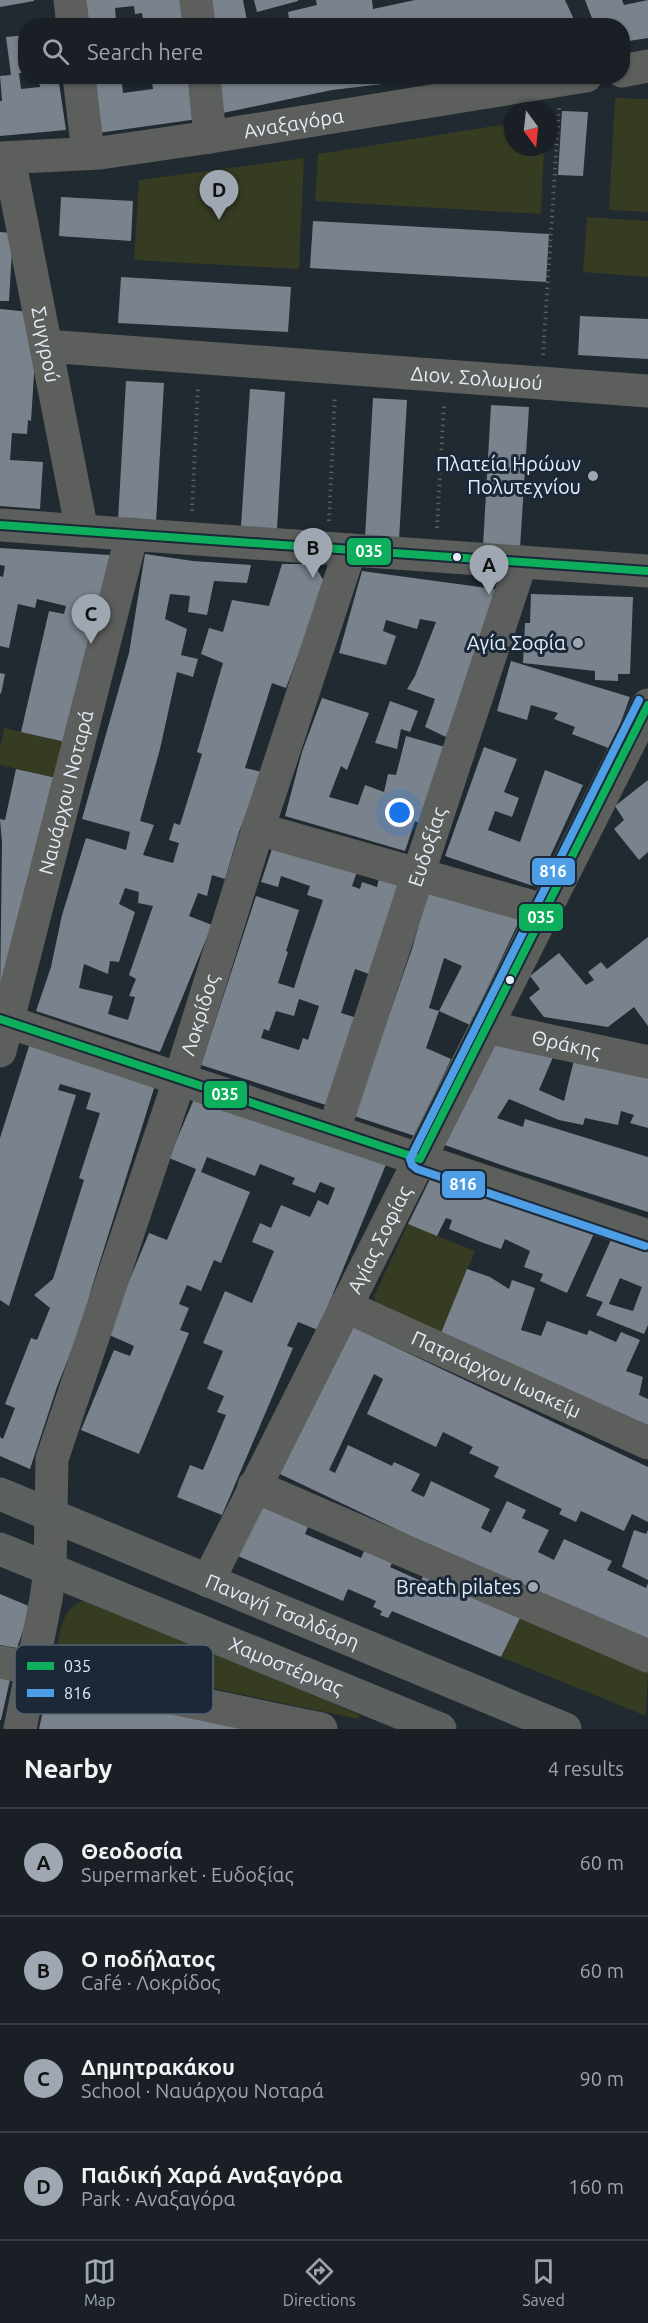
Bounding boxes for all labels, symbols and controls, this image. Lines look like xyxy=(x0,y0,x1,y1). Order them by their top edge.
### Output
search box xyxy=(18,18,630,84)
icon: search xyxy=(39,35,72,68)
text: Search here xyxy=(87,39,203,64)
north arrow xyxy=(504,102,558,156)
street label: Αναξαγόρα xyxy=(242,104,345,142)
pin: D xyxy=(200,170,238,220)
street label: Συγγρού xyxy=(27,304,65,384)
street label: Διον. Σολωμού xyxy=(410,361,544,394)
place label: Πλατεία Ηρώων Πολυτεχνίου xyxy=(436,452,581,498)
marker: Πλατεία Ηρώων Πολυτεχνίου xyxy=(586,469,600,483)
pin: B xyxy=(294,528,332,578)
line badge: 035 xyxy=(346,537,392,566)
text: 035 xyxy=(355,542,383,560)
pin: A xyxy=(470,546,508,595)
unlabelled marker xyxy=(451,551,463,563)
pin: C xyxy=(72,594,110,644)
place label: Αγία Σοφία xyxy=(467,631,566,654)
marker: Αγία Σοφία xyxy=(571,636,585,650)
street label: Ναυάρχου Νοταρά xyxy=(33,707,98,877)
your location xyxy=(385,798,414,827)
street label: Ευδοξίας xyxy=(403,804,451,890)
line badge: 816 xyxy=(531,857,576,886)
text: 816 xyxy=(539,862,567,880)
line badge: 035 xyxy=(518,903,564,932)
text: 035 xyxy=(527,908,555,926)
street label: Λοκρίδος xyxy=(176,971,223,1058)
unlabelled marker xyxy=(504,974,516,986)
street label: Θράκης xyxy=(530,1025,603,1062)
line badge: 035 xyxy=(203,1080,248,1109)
text: 035 xyxy=(211,1085,239,1103)
line badge: 816 xyxy=(441,1170,486,1199)
text: 816 xyxy=(449,1175,477,1193)
street label: Αγίας Σοφίας xyxy=(342,1182,416,1297)
street label: Πατριάρχου Ιωακείμ xyxy=(408,1326,585,1422)
street label: Παναγή Τσαλδάρη xyxy=(202,1569,363,1653)
place label: Breath pilates xyxy=(396,1575,521,1598)
marker: Breath pilates xyxy=(526,1580,540,1594)
street label: Χαμοστέρνας xyxy=(226,1632,347,1699)
legend xyxy=(15,1645,213,1714)
text: 035 xyxy=(64,1657,91,1675)
text: 816 xyxy=(64,1684,91,1702)
text: Nearby xyxy=(24,1754,112,1783)
text: 4 results xyxy=(548,1757,624,1780)
text: Θεοδοσία xyxy=(81,1838,183,1863)
text: A xyxy=(36,1851,51,1874)
text: 60 m xyxy=(580,1851,624,1874)
text: Supermarket · Ευδοξίας xyxy=(81,1863,294,1886)
text: Ο ποδήλατος xyxy=(81,1946,215,1971)
text: B xyxy=(37,1959,50,1982)
text: 60 m xyxy=(580,1959,624,1982)
text: Café · Λοκρίδος xyxy=(81,1971,220,1994)
text: Δημητρακάκου xyxy=(81,2054,235,2079)
text: C xyxy=(37,2067,50,2090)
text: 90 m xyxy=(580,2067,624,2090)
text: School · Ναυάρχου Νοταρά xyxy=(81,2079,324,2102)
text: Παιδική Χαρά Αναξαγόρα xyxy=(81,2162,343,2187)
text: D xyxy=(36,2175,51,2198)
text: 160 m xyxy=(568,2175,624,2198)
text: Park · Αναξαγόρα xyxy=(81,2187,236,2210)
tab: Map xyxy=(83,2255,116,2309)
tab: Directions xyxy=(283,2255,356,2309)
tab: Saved xyxy=(522,2255,565,2309)

